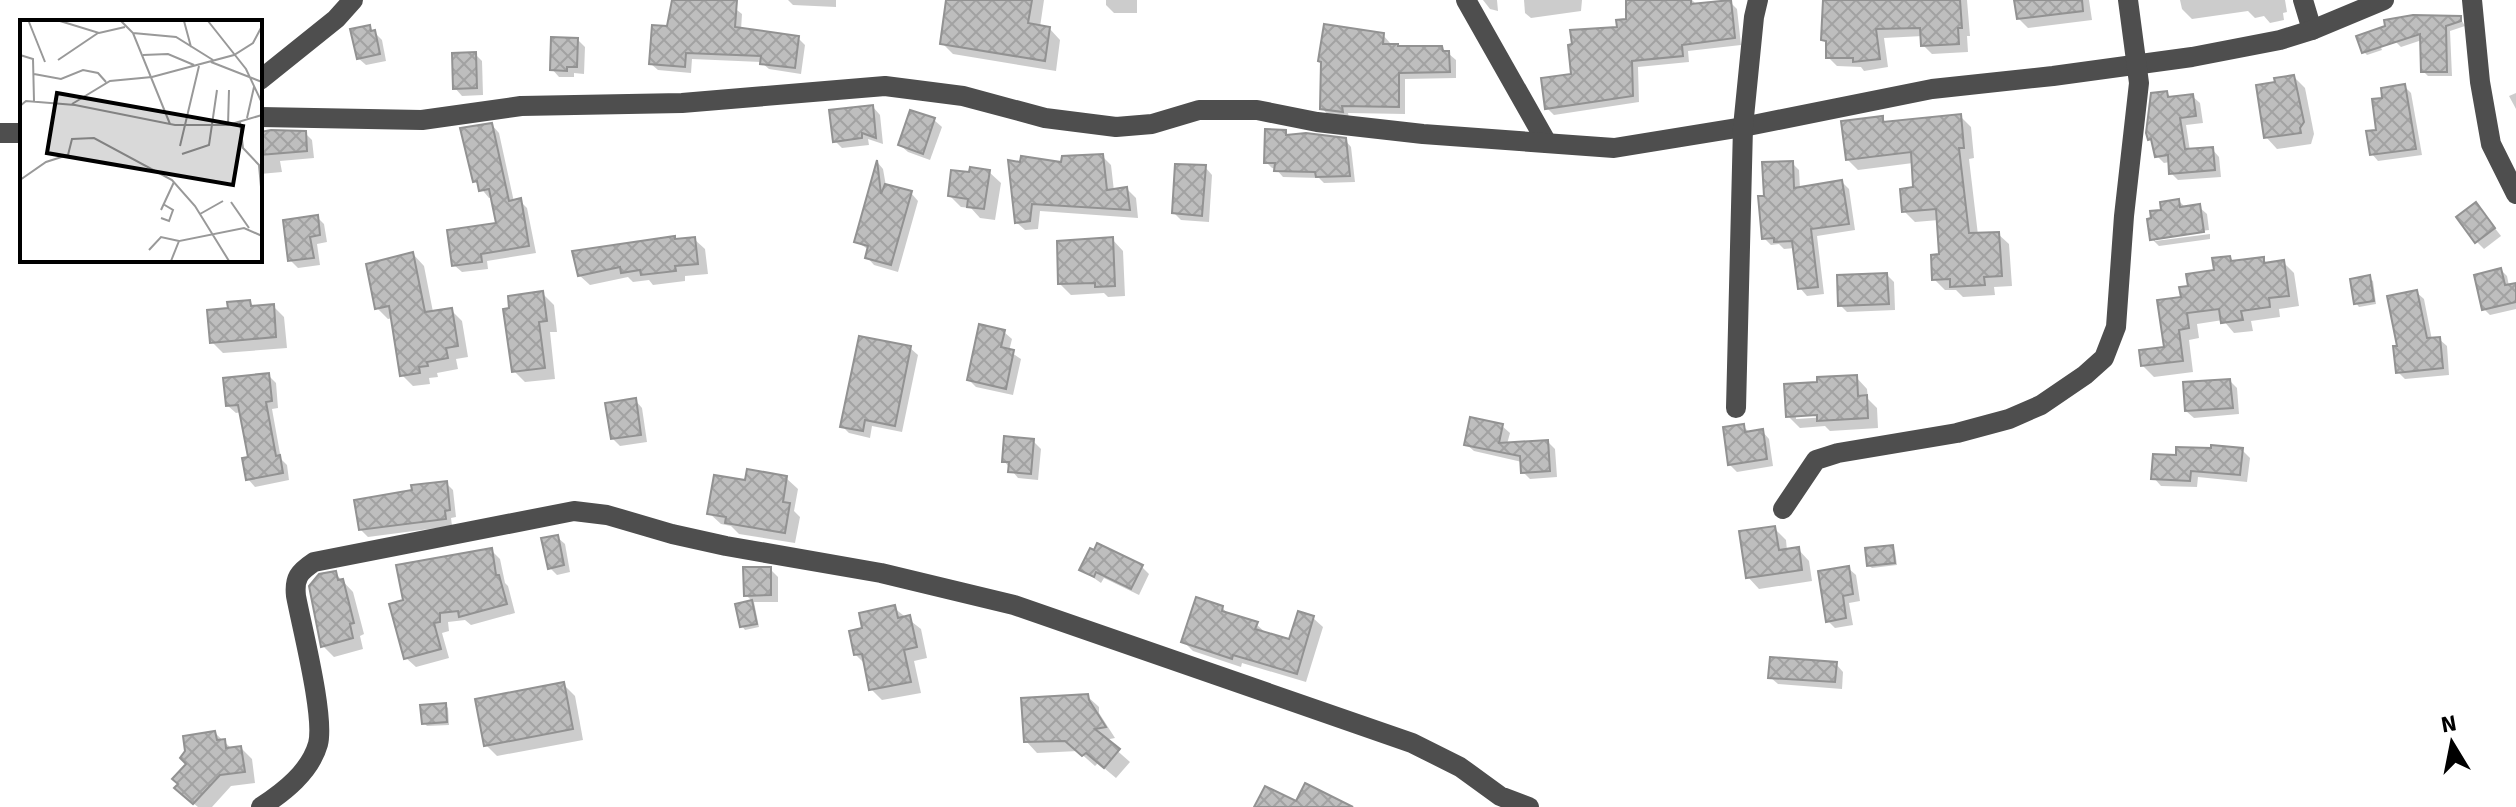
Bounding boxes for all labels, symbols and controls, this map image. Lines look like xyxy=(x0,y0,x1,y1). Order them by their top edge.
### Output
inset map xyxy=(20,20,262,262)
north arrow xyxy=(2412,703,2492,783)
text: N xyxy=(2439,709,2458,738)

